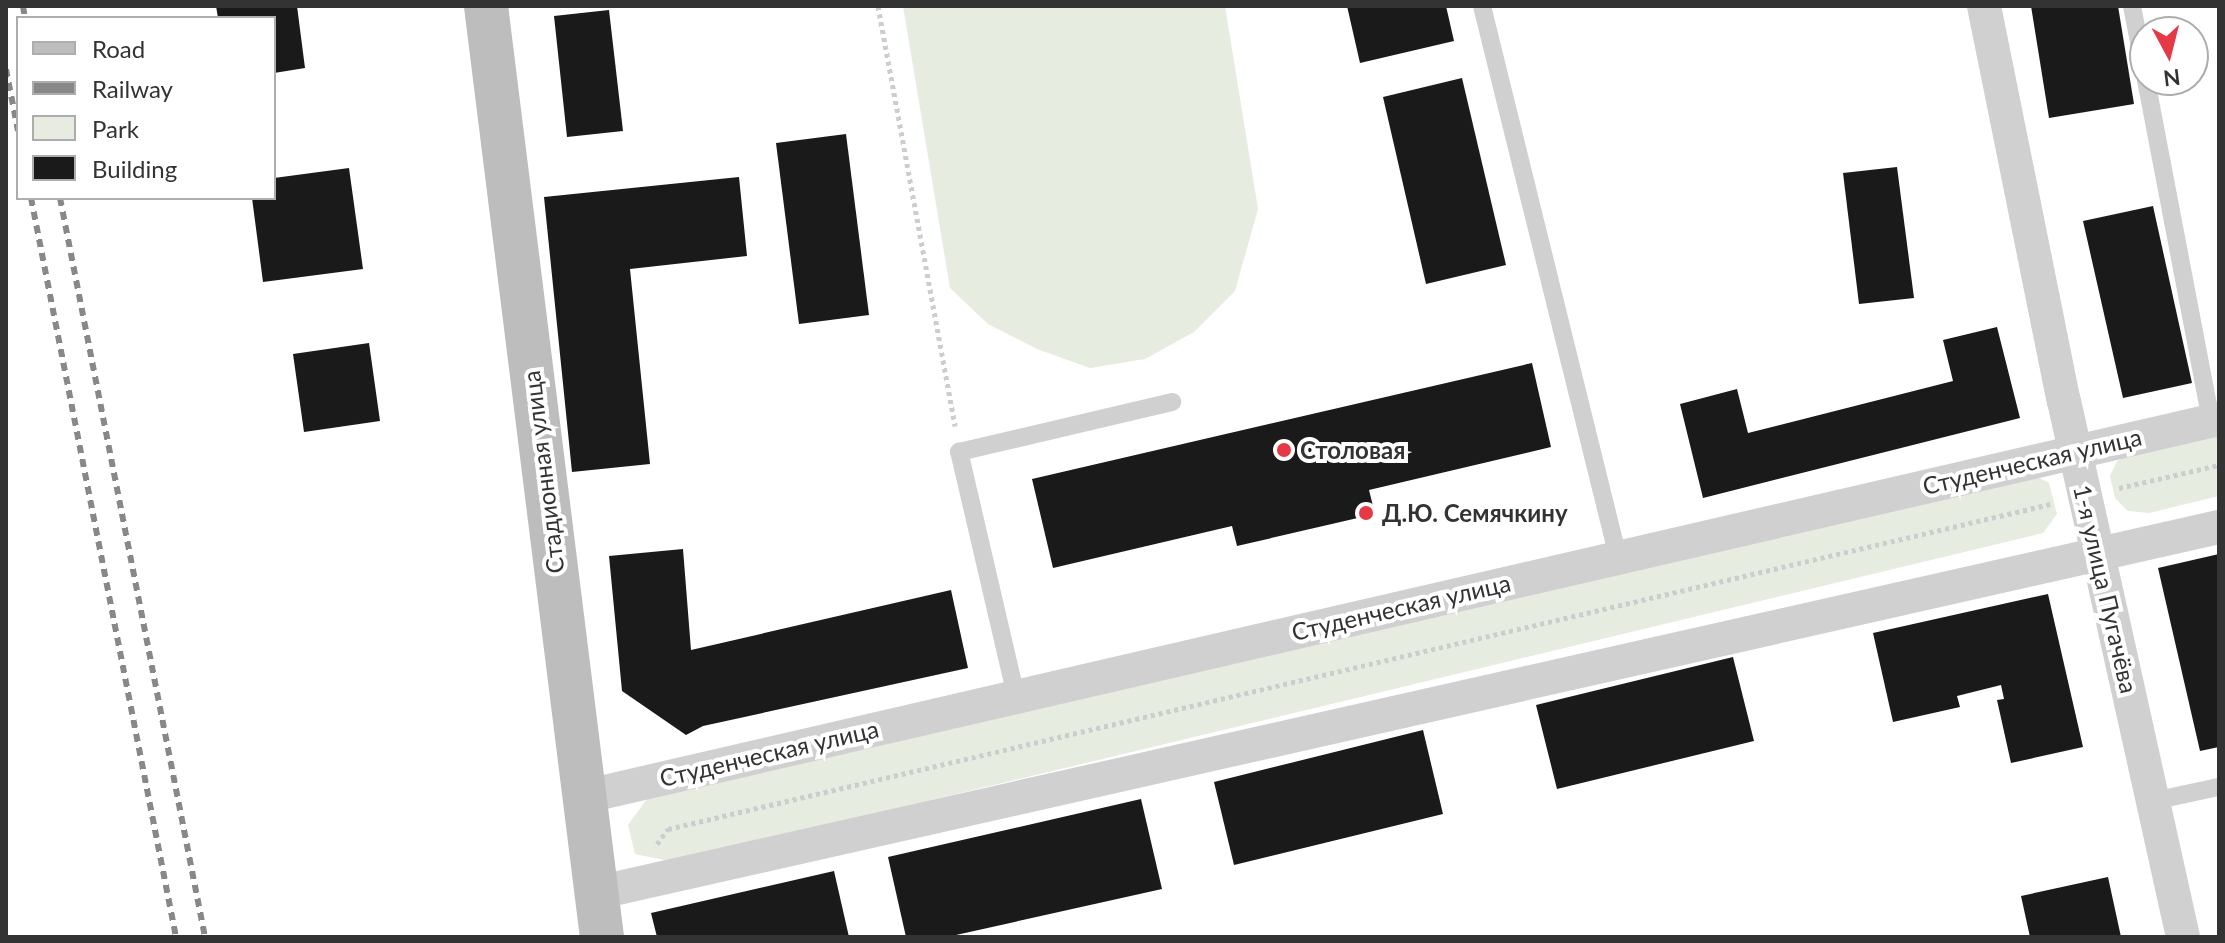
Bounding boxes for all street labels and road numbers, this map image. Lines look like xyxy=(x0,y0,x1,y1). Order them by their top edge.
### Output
street label: Стадионная улица xyxy=(516,369,570,575)
street label: Студенческая улица xyxy=(1920,422,2144,500)
street label: 1-я улица Пугачёва xyxy=(2068,482,2144,696)
street label: Студенческая улица xyxy=(1289,568,1513,646)
street label: Студенческая улица xyxy=(657,714,881,792)

